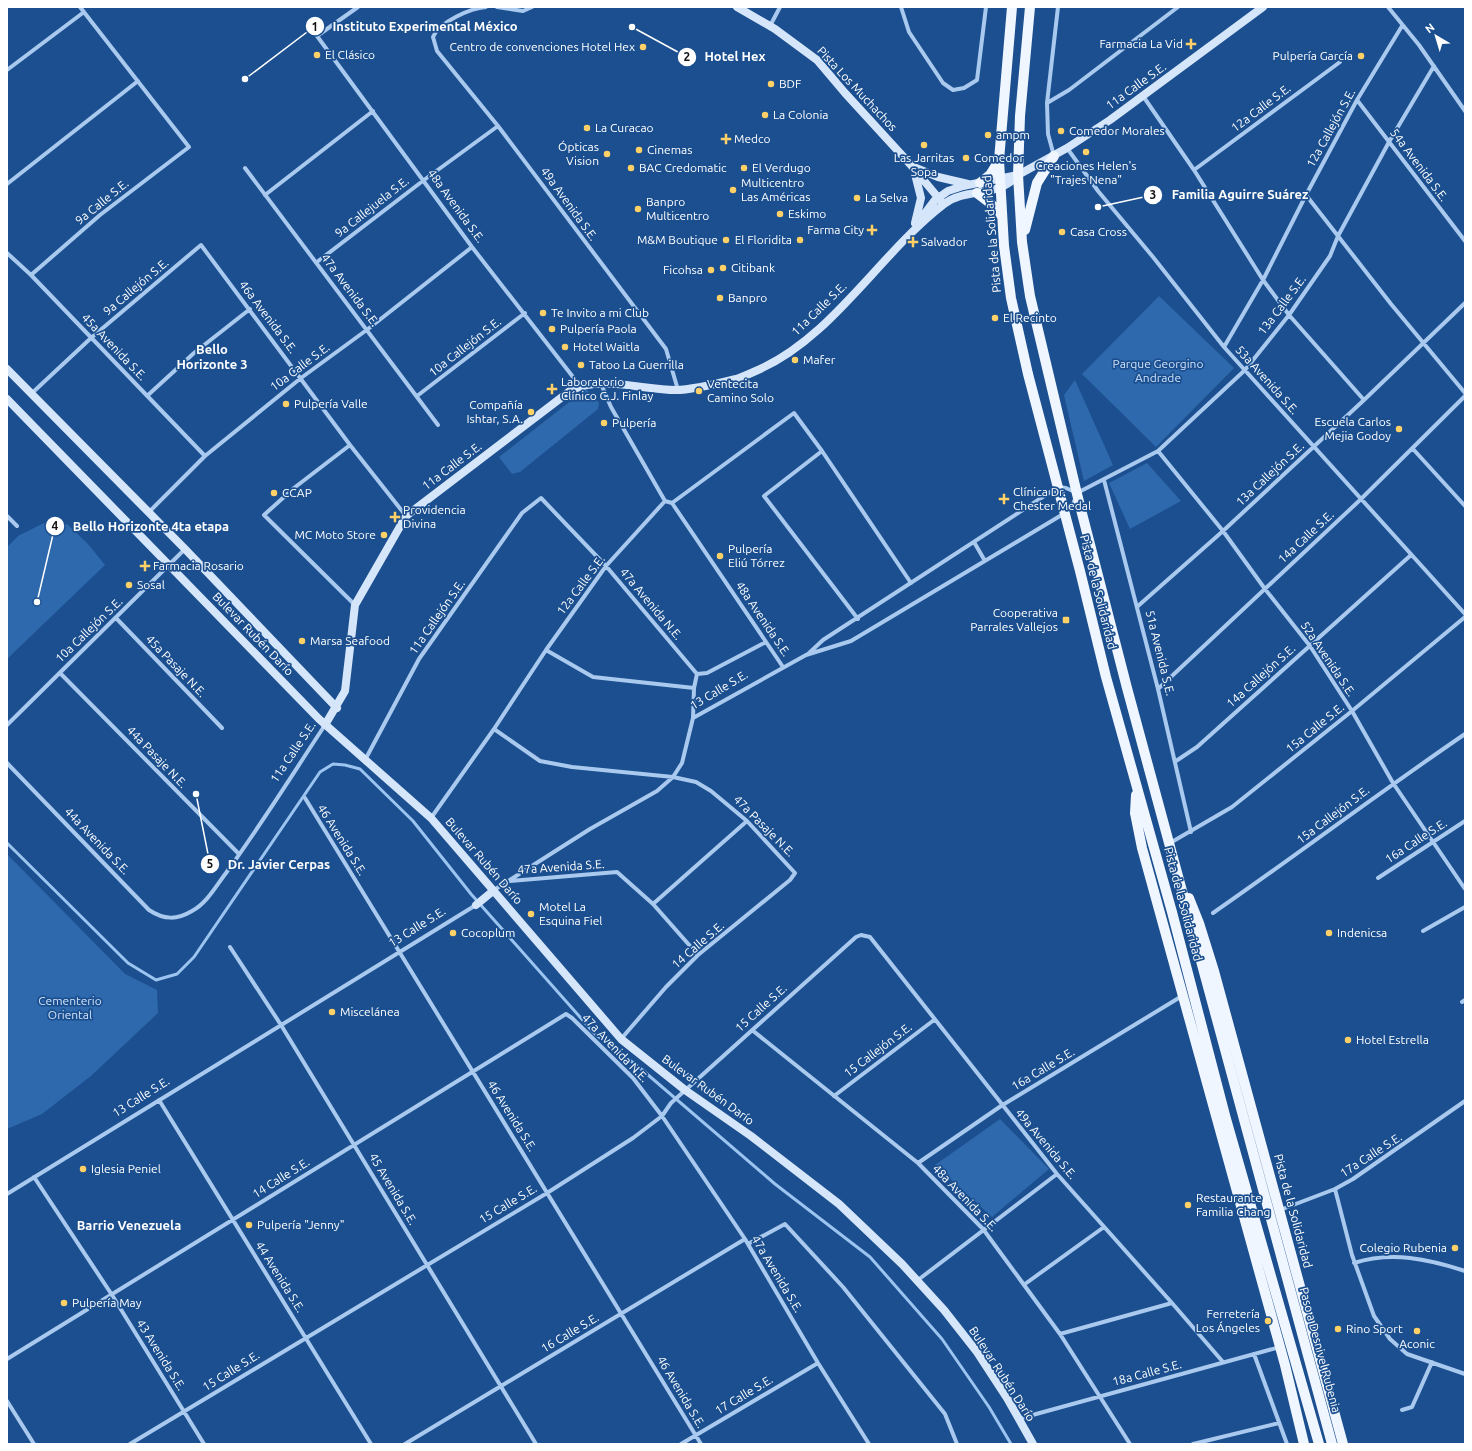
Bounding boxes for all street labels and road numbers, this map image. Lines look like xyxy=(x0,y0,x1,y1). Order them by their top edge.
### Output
street label: Pista Los Muchachos xyxy=(815,44,900,134)
street label: 11a Calle S.E. xyxy=(1103,59,1168,112)
street label: 12a Calle S.E. xyxy=(1228,81,1293,134)
street label: 12a Callejón S.E. xyxy=(1304,86,1358,169)
street label: 54a Avenida S.E. xyxy=(1388,126,1451,204)
street label: 49a Avenida S.E. xyxy=(538,164,600,243)
street label: 48a Avenida S.E. xyxy=(425,166,487,245)
street label: 9a Callejuela S.E. xyxy=(332,174,411,239)
street label: Pista de la Solidaridad xyxy=(980,175,1003,293)
street label: 9a Calle S.E. xyxy=(73,176,131,227)
street label: 47a Avenida S.E. xyxy=(319,251,382,329)
street label: 9a Callejón S.E. xyxy=(101,256,171,318)
street label: 13a Calle S.E. xyxy=(1255,272,1308,337)
street label: 46a Avenida S.E. xyxy=(237,278,300,356)
street label: 11a Calle S.E. xyxy=(789,279,849,338)
street label: 45a Avenida S.E. xyxy=(79,311,149,383)
street label: 10a Callejón S.E. xyxy=(426,314,503,379)
street label: 10a Calle S.E. xyxy=(267,340,332,393)
street label: 53a Avenida S.E. xyxy=(1233,343,1302,417)
street label: 11a Calle S.E. xyxy=(419,439,484,492)
street label: 13a Callejón S.E. xyxy=(1233,439,1306,508)
street label: 14a Calle S.E. xyxy=(1275,508,1336,566)
street label: Pista de la Solidaridad xyxy=(1078,533,1119,651)
street label: 12a Calle S.E. xyxy=(554,552,607,617)
street label: 47a Avenida N.E. xyxy=(618,565,685,642)
street label: 11a Callejón S.E. xyxy=(406,577,467,656)
street label: 48a Avenida S.E. xyxy=(734,579,793,659)
street label: Bulevar Rubén Darío xyxy=(210,589,296,678)
street label: 10a Callejón S.E. xyxy=(53,594,125,665)
street label: 51a Avenida S.E. xyxy=(1144,609,1177,697)
street label: 52a Avenida S.E. xyxy=(1299,619,1358,699)
street label: 45a Pasaje N.E. xyxy=(144,632,209,699)
street label: 14a Callejón S.E. xyxy=(1224,641,1298,710)
street label: 13 Calle S.E. xyxy=(688,667,750,712)
street label: 15a Calle S.E. xyxy=(1283,700,1346,755)
street label: 11a Calle S.E. xyxy=(267,719,318,785)
street label: 44a Pasaje N.E. xyxy=(125,723,190,790)
street label: 15a Callejón S.E. xyxy=(1294,783,1372,846)
street label: 47a Pasaje N.E. xyxy=(731,793,798,859)
street label: 46 Avenida S.E. xyxy=(315,802,370,878)
street label: 44a Avenida S.E. xyxy=(62,805,132,877)
street label: Bulevar Rubén Darío xyxy=(443,815,525,907)
street label: 16a Calle S.E. xyxy=(1382,816,1449,865)
street label: Pista de la Solidaridad xyxy=(1162,845,1205,962)
street label: 47a Avenida S.E. xyxy=(517,857,605,876)
street label: 13 Calle S.E. xyxy=(386,904,448,949)
street label: 14 Calle S.E. xyxy=(669,918,726,971)
street label: 15 Calle S.E. xyxy=(732,981,789,1034)
street label: 47a Avenida N.E. xyxy=(580,1011,651,1084)
street label: 15 Callejón S.E. xyxy=(841,1020,914,1079)
street label: 16a Calle S.E. xyxy=(1009,1045,1077,1092)
street label: Bulevar Rubén Darío xyxy=(660,1052,757,1127)
street label: 13 Calle S.E. xyxy=(110,1074,172,1119)
street label: 46 Avenida S.E. xyxy=(485,1078,540,1154)
street label: 49a Avenida S.E. xyxy=(1013,1106,1080,1181)
street label: 17a Calle S.E. xyxy=(1337,1130,1404,1179)
street label: 45 Avenida S.E. xyxy=(367,1151,420,1227)
street label: Pista de la Solidaridad xyxy=(1272,1152,1315,1269)
street label: 14 Calle S.E. xyxy=(250,1155,312,1200)
street label: 48a Avenida S.E. xyxy=(930,1162,1000,1234)
street label: 15 Calle S.E. xyxy=(477,1181,539,1226)
street label: 47a Avenida S.E. xyxy=(749,1233,806,1315)
street label: 44 Avenida S.E. xyxy=(253,1239,308,1315)
street label: Paso a Desnivel Rubenia xyxy=(1297,1286,1344,1414)
street label: 16 Calle S.E. xyxy=(539,1310,601,1355)
street label: 43 Avenida S.E. xyxy=(134,1317,189,1393)
street label: Bulevar Rubén Darío xyxy=(967,1324,1038,1423)
street label: 15 Calle S.E. xyxy=(200,1348,262,1393)
street label: 46 Avenida S.E. xyxy=(655,1354,708,1430)
street label: 18a Calle S.E. xyxy=(1111,1357,1183,1388)
street label: 17 Calle S.E. xyxy=(713,1372,775,1417)

